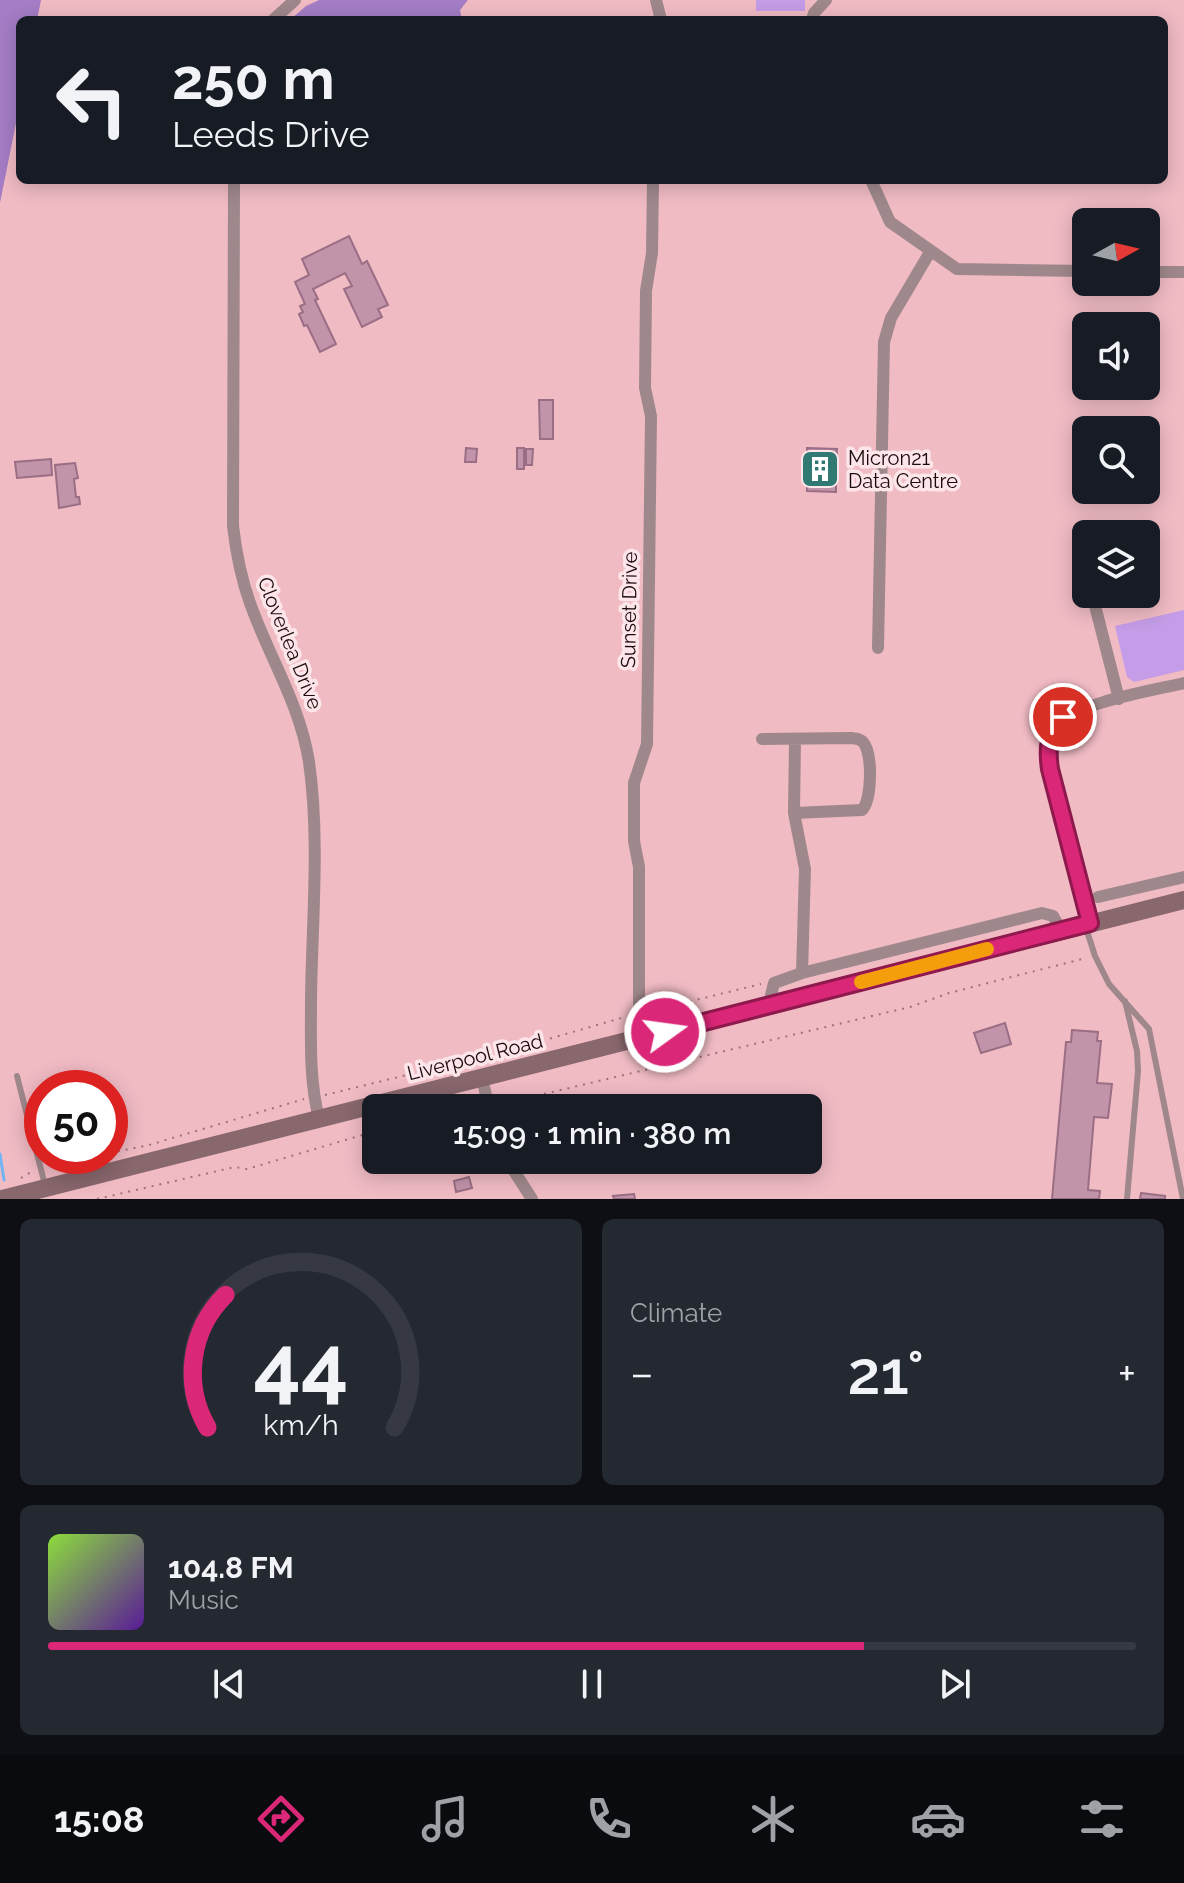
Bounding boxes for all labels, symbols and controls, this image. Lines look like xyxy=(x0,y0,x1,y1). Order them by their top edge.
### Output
text: 250 m xyxy=(172,46,335,112)
icon: left xyxy=(40,48,144,152)
text: Leeds Drive xyxy=(172,113,370,155)
north arrow xyxy=(1072,208,1160,296)
map controls xyxy=(1072,208,1160,608)
button: sound xyxy=(1072,312,1160,400)
button: search xyxy=(1072,416,1160,504)
place label: Micron21 Data Centre xyxy=(848,446,958,493)
building icon: Micron21 Data Centre xyxy=(799,448,841,490)
button: layers xyxy=(1072,520,1160,608)
street label: Sunset Drive xyxy=(616,551,642,668)
street label: Cloverlea Drive xyxy=(253,573,328,713)
pin xyxy=(1029,683,1097,751)
icon: arrive xyxy=(1041,695,1085,739)
position arrow xyxy=(623,990,707,1074)
street label: Liverpool Road xyxy=(405,1029,545,1085)
speed limit sign: 50 xyxy=(24,1070,128,1174)
text: 15:09 · 1 min · 380 m xyxy=(453,1116,731,1151)
text: Climate xyxy=(630,1298,722,1328)
text: 44 xyxy=(253,1316,349,1413)
text: 21° xyxy=(847,1338,924,1408)
text: − xyxy=(630,1348,654,1399)
text: + xyxy=(1118,1348,1136,1399)
text: km/h xyxy=(263,1408,339,1442)
text: 104.8 FM xyxy=(168,1550,294,1585)
text: Music xyxy=(168,1585,239,1615)
icon: previous xyxy=(207,1662,251,1706)
icon: pause xyxy=(570,1662,614,1706)
icon: next xyxy=(933,1662,977,1706)
icon: directions xyxy=(253,1791,309,1847)
icon: music xyxy=(417,1791,473,1847)
icon: phone xyxy=(581,1791,637,1847)
icon: climate xyxy=(745,1791,801,1847)
icon: car xyxy=(910,1791,966,1847)
icon: filters xyxy=(1074,1791,1130,1847)
text: 15:08 xyxy=(54,1798,145,1840)

